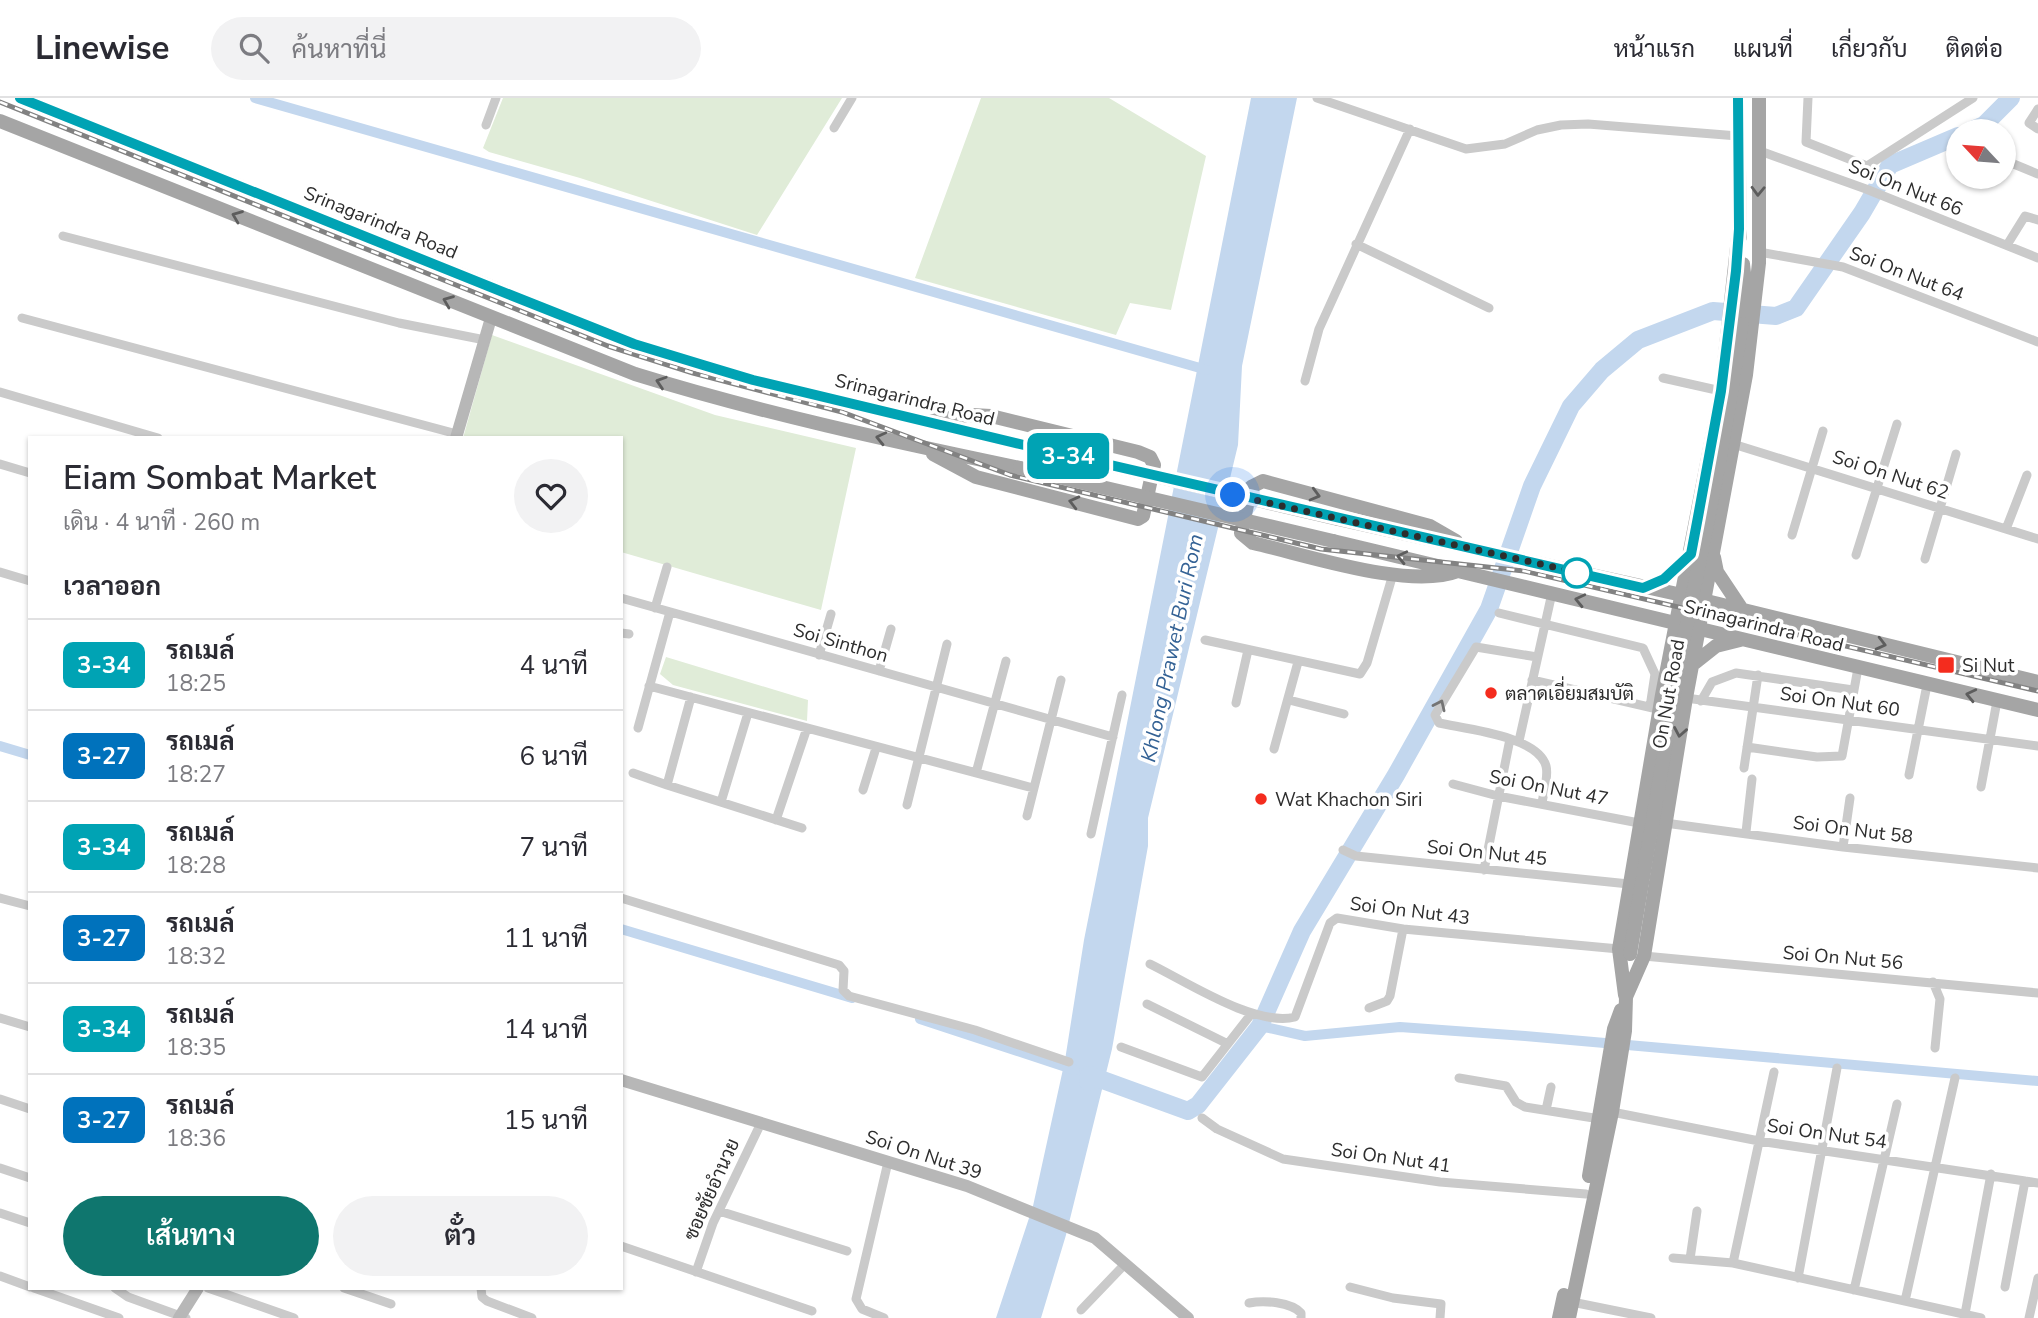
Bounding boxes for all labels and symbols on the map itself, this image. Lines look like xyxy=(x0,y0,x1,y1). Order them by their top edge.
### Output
north arrow xyxy=(1946,119,2016,189)
street label: Soi On Nut 66 xyxy=(1845,153,1967,223)
street label: Srinagarindra Road xyxy=(300,180,461,266)
one-way arrow xyxy=(1751,185,1766,196)
one-way arrow xyxy=(232,211,244,225)
street label: Soi On Nut 64 xyxy=(1846,240,1968,308)
one-way arrow xyxy=(443,295,455,309)
street label: Srinagarindra Road xyxy=(832,368,997,432)
one-way arrow xyxy=(655,376,667,390)
one-way arrow xyxy=(875,431,887,446)
line badge: 3-34 xyxy=(1019,433,1117,479)
street label: Soi On Nut 62 xyxy=(1829,444,1952,506)
your location xyxy=(1215,477,1250,512)
one-way arrow xyxy=(1309,487,1321,501)
one-way arrow xyxy=(1069,496,1081,510)
water label: Khlong Prawet Buri Rom xyxy=(1134,531,1210,765)
one-way arrow xyxy=(1396,551,1408,565)
unlabelled marker xyxy=(1562,558,1592,588)
one-way arrow xyxy=(1574,594,1586,608)
street label: Srinagarindra Road xyxy=(1681,594,1846,658)
street label: Soi Sinthon xyxy=(790,617,891,669)
one-way arrow xyxy=(1874,636,1886,650)
street label: On Nut Road xyxy=(1647,637,1691,751)
place label: Si Nut xyxy=(1962,653,2015,679)
marker: Si Nut xyxy=(1936,655,1956,675)
place label: ตลาดเอี่ยมสมบัติ xyxy=(1505,676,1634,707)
street label: Soi On Nut 60 xyxy=(1778,681,1902,723)
marker: ตลาดเอี่ยมสมบัติ xyxy=(1483,685,1499,701)
one-way arrow xyxy=(1965,689,1977,703)
one-way arrow xyxy=(1432,700,1446,713)
one-way arrow xyxy=(1674,726,1689,738)
street label: Soi On Nut 47 xyxy=(1487,764,1611,812)
place label: Wat Khachon Siri xyxy=(1275,787,1422,813)
marker: Wat Khachon Siri xyxy=(1253,791,1269,807)
street label: Soi On Nut 58 xyxy=(1791,810,1914,850)
street label: Soi On Nut 45 xyxy=(1425,834,1548,872)
street label: Soi On Nut 43 xyxy=(1348,891,1471,931)
street label: Soi On Nut 56 xyxy=(1782,940,1904,976)
street label: Soi On Nut 54 xyxy=(1765,1113,1889,1155)
street label: Soi On Nut 39 xyxy=(862,1124,985,1186)
street label: ซอยชัยอำนวย xyxy=(678,1134,746,1245)
street label: Soi On Nut 41 xyxy=(1329,1137,1453,1179)

